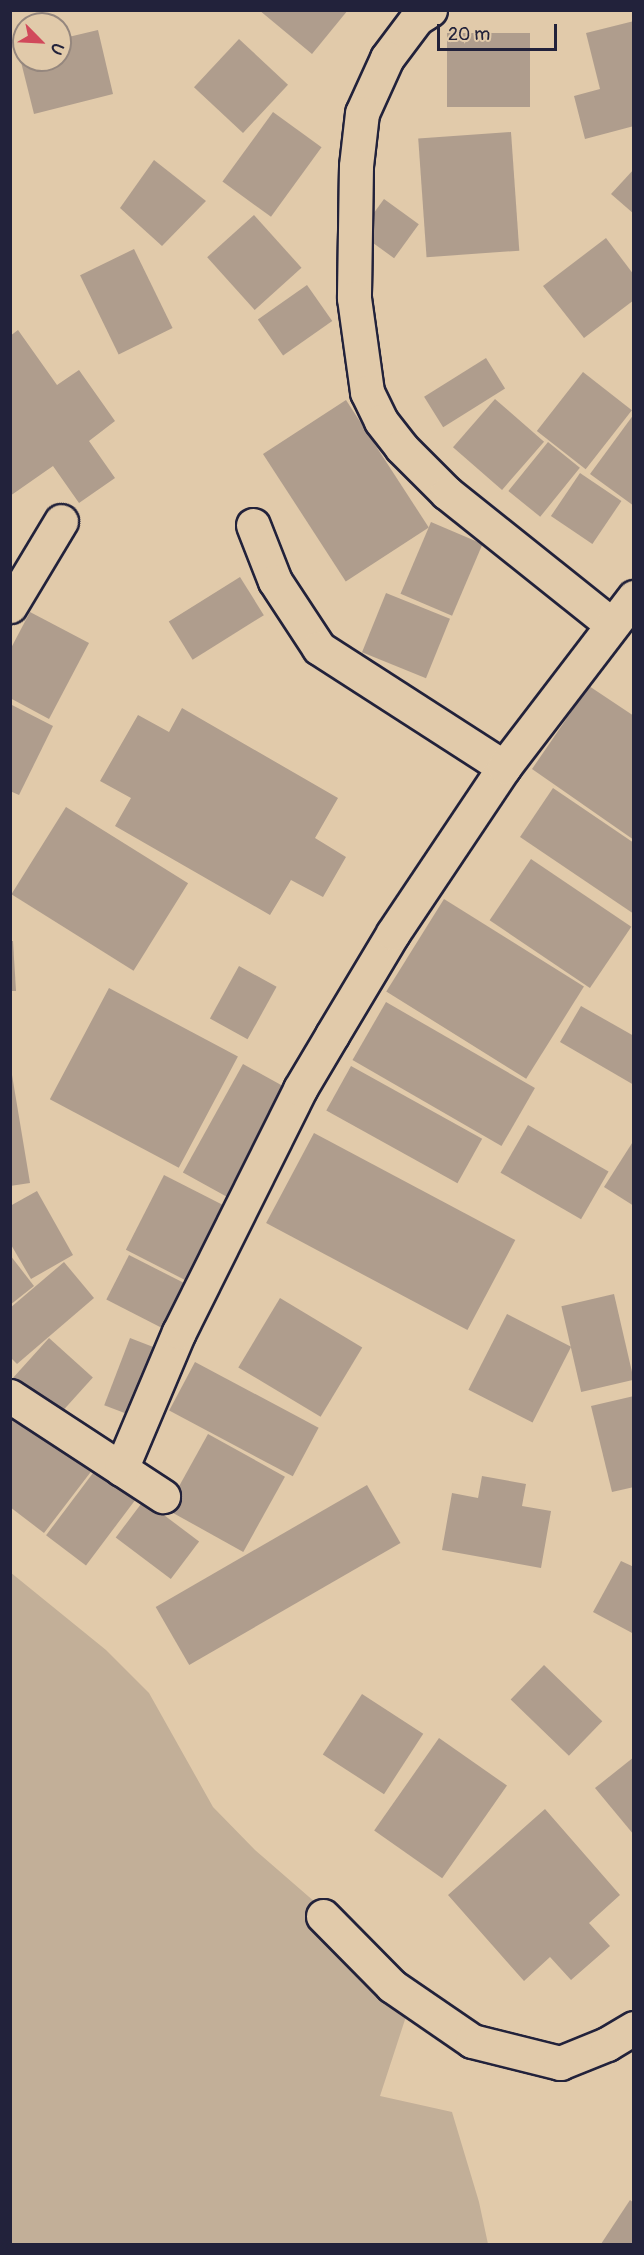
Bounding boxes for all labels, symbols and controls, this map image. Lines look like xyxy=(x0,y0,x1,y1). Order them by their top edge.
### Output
north arrow xyxy=(12,12,72,72)
scale bar xyxy=(440,12,560,50)
text: 20 m xyxy=(448,23,490,46)
text: U xyxy=(45,40,68,57)

